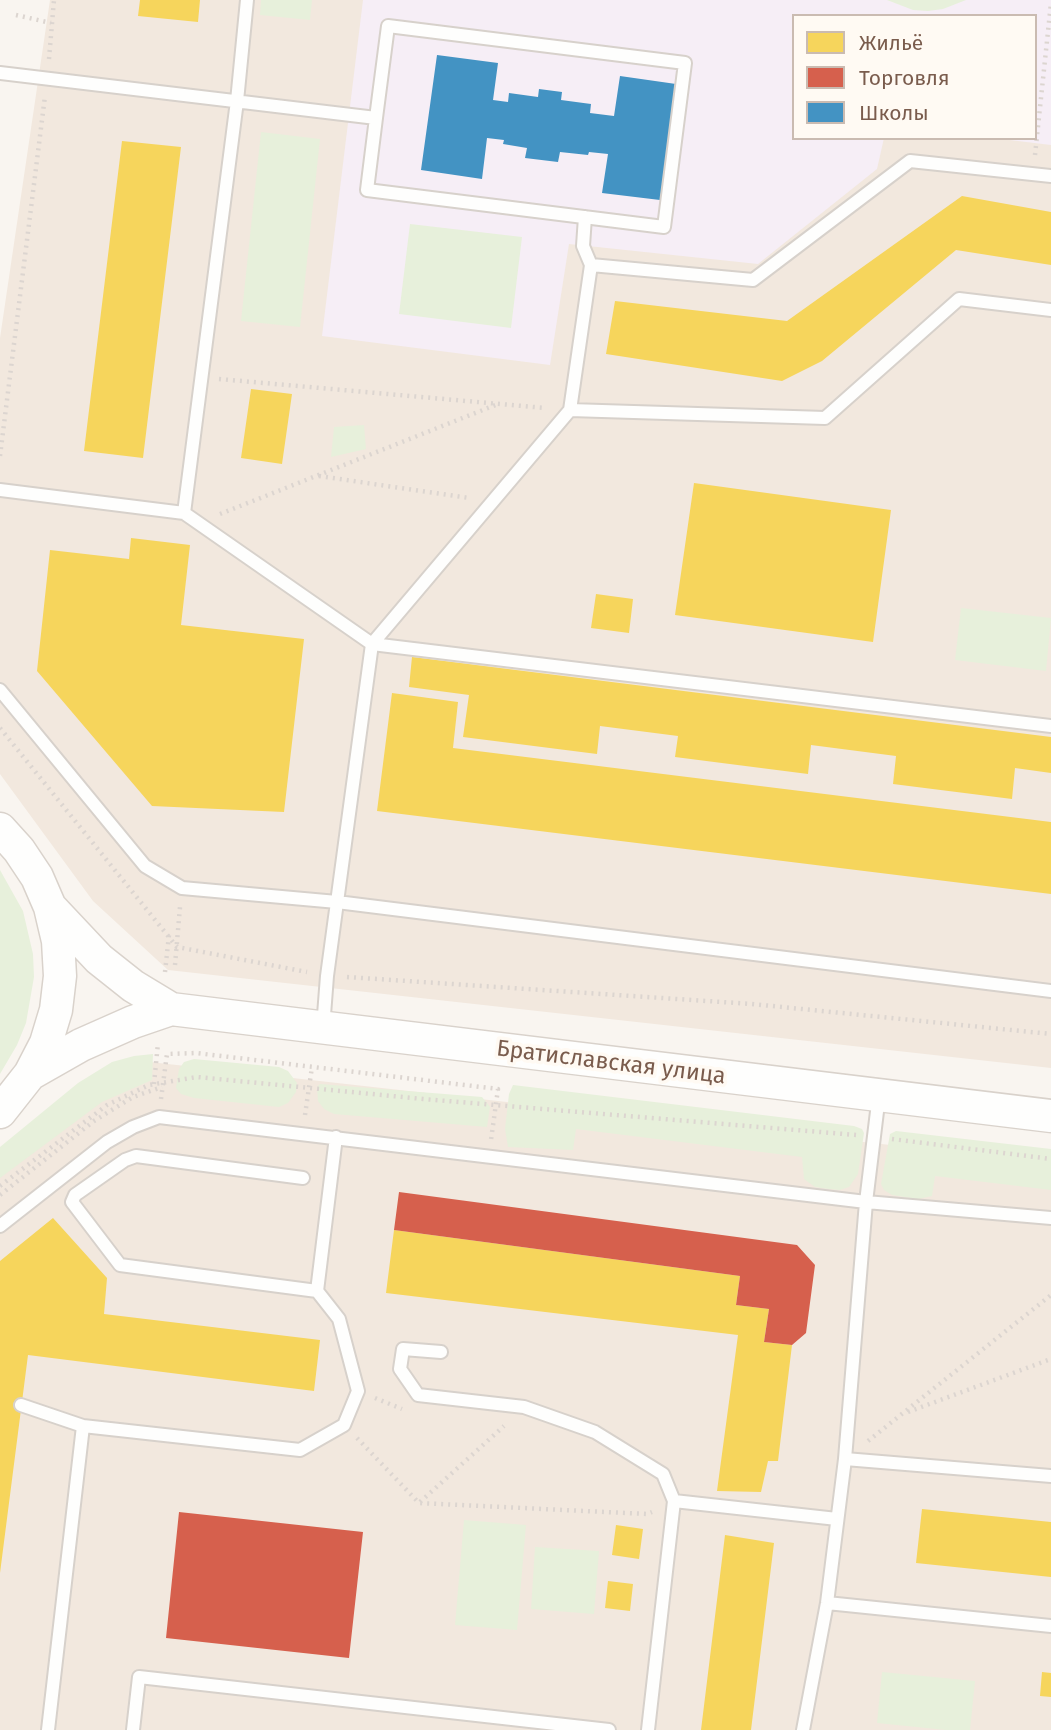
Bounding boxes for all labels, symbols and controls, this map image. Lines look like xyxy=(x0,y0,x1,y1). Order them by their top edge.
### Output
legend xyxy=(792,14,1037,140)
text: Жильё xyxy=(859,30,923,56)
text: Торговля xyxy=(859,65,950,91)
text: Школы xyxy=(859,100,929,126)
street label: Братиславская улица xyxy=(495,1035,727,1091)

